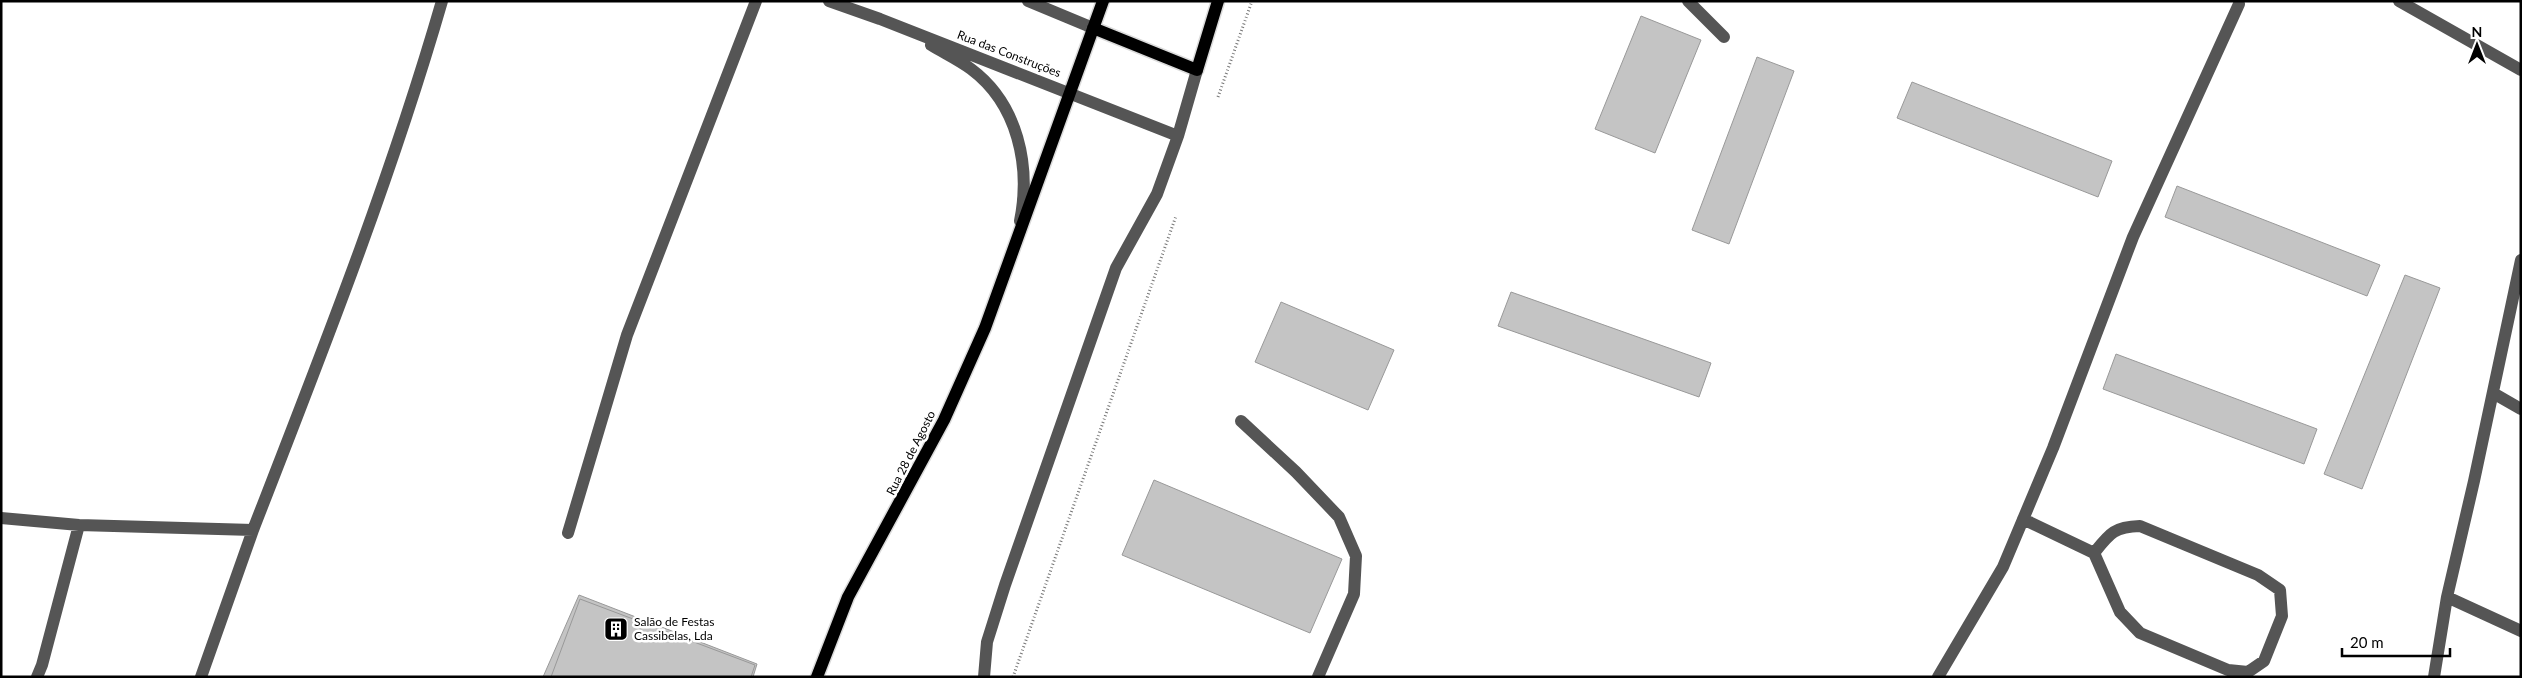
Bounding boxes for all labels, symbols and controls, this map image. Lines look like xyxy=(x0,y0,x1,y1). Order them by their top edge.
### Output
north arrow xyxy=(2452,20,2502,70)
text: N xyxy=(2472,23,2482,40)
street label: Rua das Construções xyxy=(955,27,1063,80)
street label: Rua 28 de Agosto xyxy=(883,408,938,498)
place label: Salão de Festas Cassibelas, Lda xyxy=(634,614,714,643)
building icon: Salão de Festas Cassibelas, Lda xyxy=(603,616,629,642)
scale bar xyxy=(2342,626,2450,658)
text: 20 m xyxy=(2350,633,2384,651)

